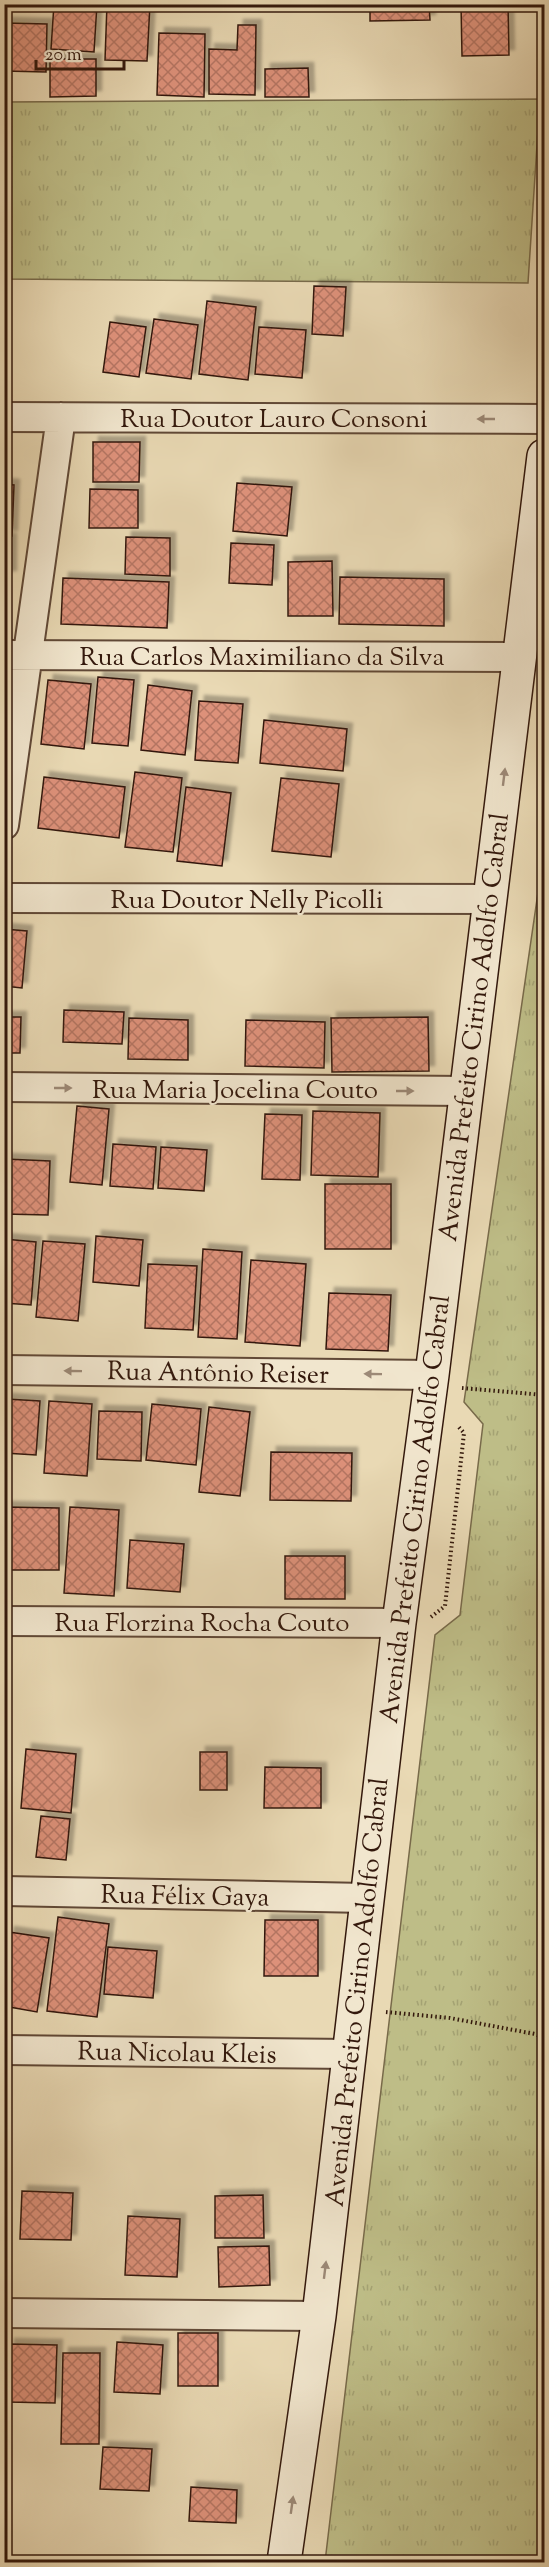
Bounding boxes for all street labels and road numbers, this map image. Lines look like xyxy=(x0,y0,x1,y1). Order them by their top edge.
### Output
street label: Rua Doutor Lauro Consoni xyxy=(120,402,428,439)
street label: Rua Carlos Maximiliano da Silva xyxy=(80,640,444,677)
street label: Avenida Prefeito Cirino Adolfo Cabral xyxy=(431,811,520,1244)
street label: Rua Doutor Nelly Picolli xyxy=(110,883,384,920)
street label: Rua Maria Jocelina Couto xyxy=(92,1073,378,1110)
street label: Avenida Prefeito Cirino Adolfo Cabral xyxy=(372,1293,461,1726)
street label: Rua Antônio Reiser xyxy=(107,1354,329,1395)
street label: Rua Florzina Rocha Couto xyxy=(55,1606,349,1643)
street label: Avenida Prefeito Cirino Adolfo Cabral xyxy=(318,1776,399,2209)
street label: Rua Félix Gaya xyxy=(100,1878,270,1917)
street label: Rua Nicolau Kleis xyxy=(77,2034,277,2075)

